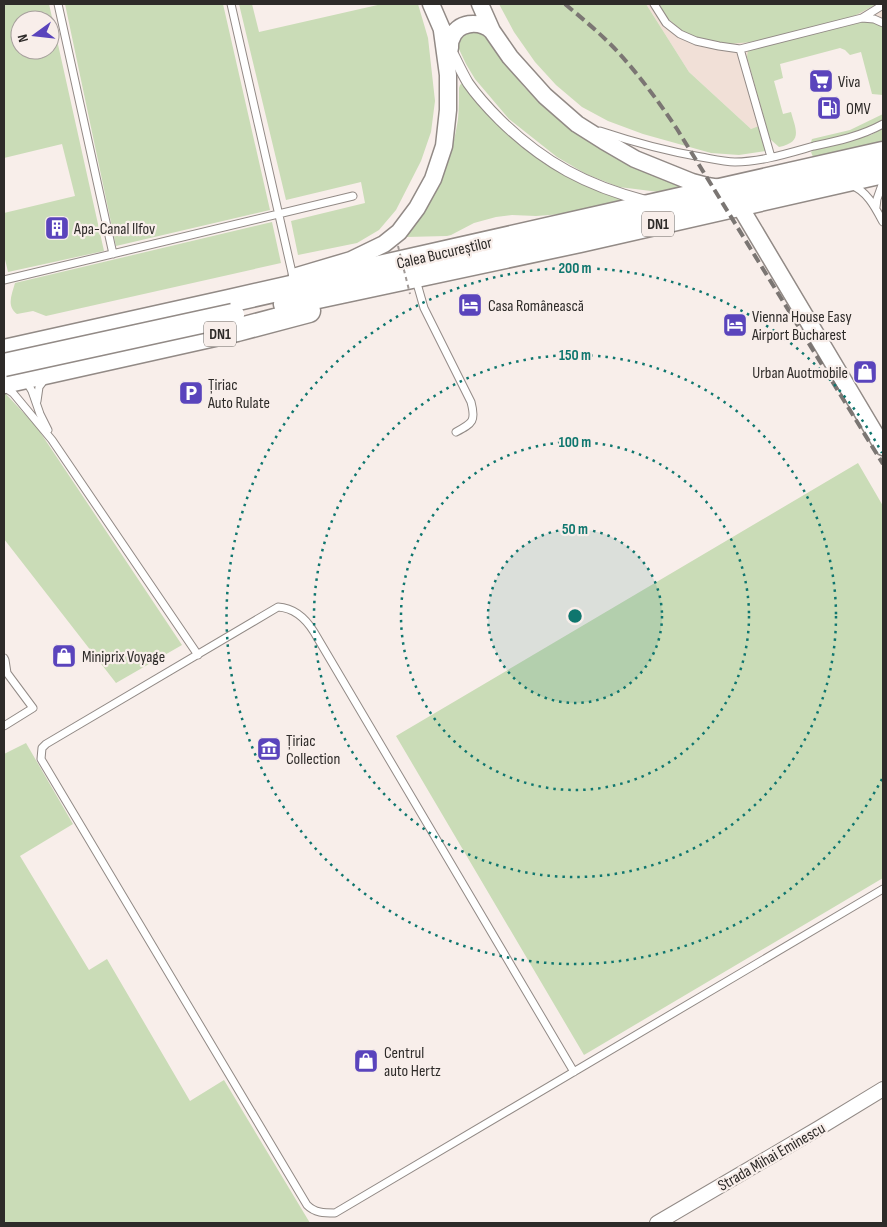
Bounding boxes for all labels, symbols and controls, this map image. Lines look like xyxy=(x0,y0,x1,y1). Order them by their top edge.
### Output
north arrow xyxy=(10,10,60,60)
text: N xyxy=(14,32,32,44)
supermarket icon: Viva xyxy=(808,68,834,94)
place label: Viva xyxy=(838,73,860,92)
fuel station icon: OMV xyxy=(816,95,842,121)
place label: OMV xyxy=(846,100,871,119)
road number: DN1 xyxy=(642,212,674,236)
building icon: Apa-Canal Ilfov xyxy=(44,215,70,241)
place label: Apa-Canal Ilfov xyxy=(73,220,155,239)
street label: Calea Bucureștilor xyxy=(395,233,494,274)
text: 200 m xyxy=(558,259,592,278)
hotel icon: Casa Românească xyxy=(457,292,483,318)
place label: Casa Românească xyxy=(488,297,584,316)
place label: Vienna House Easy Airport Bucharest xyxy=(751,308,852,345)
hotel icon: Vienna House Easy Airport Bucharest xyxy=(722,312,748,338)
road number: DN1 xyxy=(204,322,236,346)
text: 150 m xyxy=(559,346,591,365)
shop icon: Urban Auotmobile xyxy=(852,359,878,385)
place label: Urban Auotmobile xyxy=(752,364,848,383)
place label: Țiriac Auto Rulate xyxy=(207,376,270,413)
parking icon: Țiriac Auto Rulate xyxy=(178,380,204,406)
text: 100 m xyxy=(559,433,591,452)
text: 50 m xyxy=(562,520,588,539)
centre of rings xyxy=(566,607,584,625)
shop icon: Miniprix Voyage xyxy=(51,643,77,669)
place label: Miniprix Voyage xyxy=(82,648,165,667)
place label: Țiriac Collection xyxy=(286,732,340,769)
museum icon: Țiriac Collection xyxy=(256,736,282,762)
place label: Centrul auto Hertz xyxy=(384,1044,441,1081)
shop icon: Centrul auto Hertz xyxy=(353,1048,379,1074)
street label: Strada Mihai Eminescu xyxy=(715,1119,829,1196)

